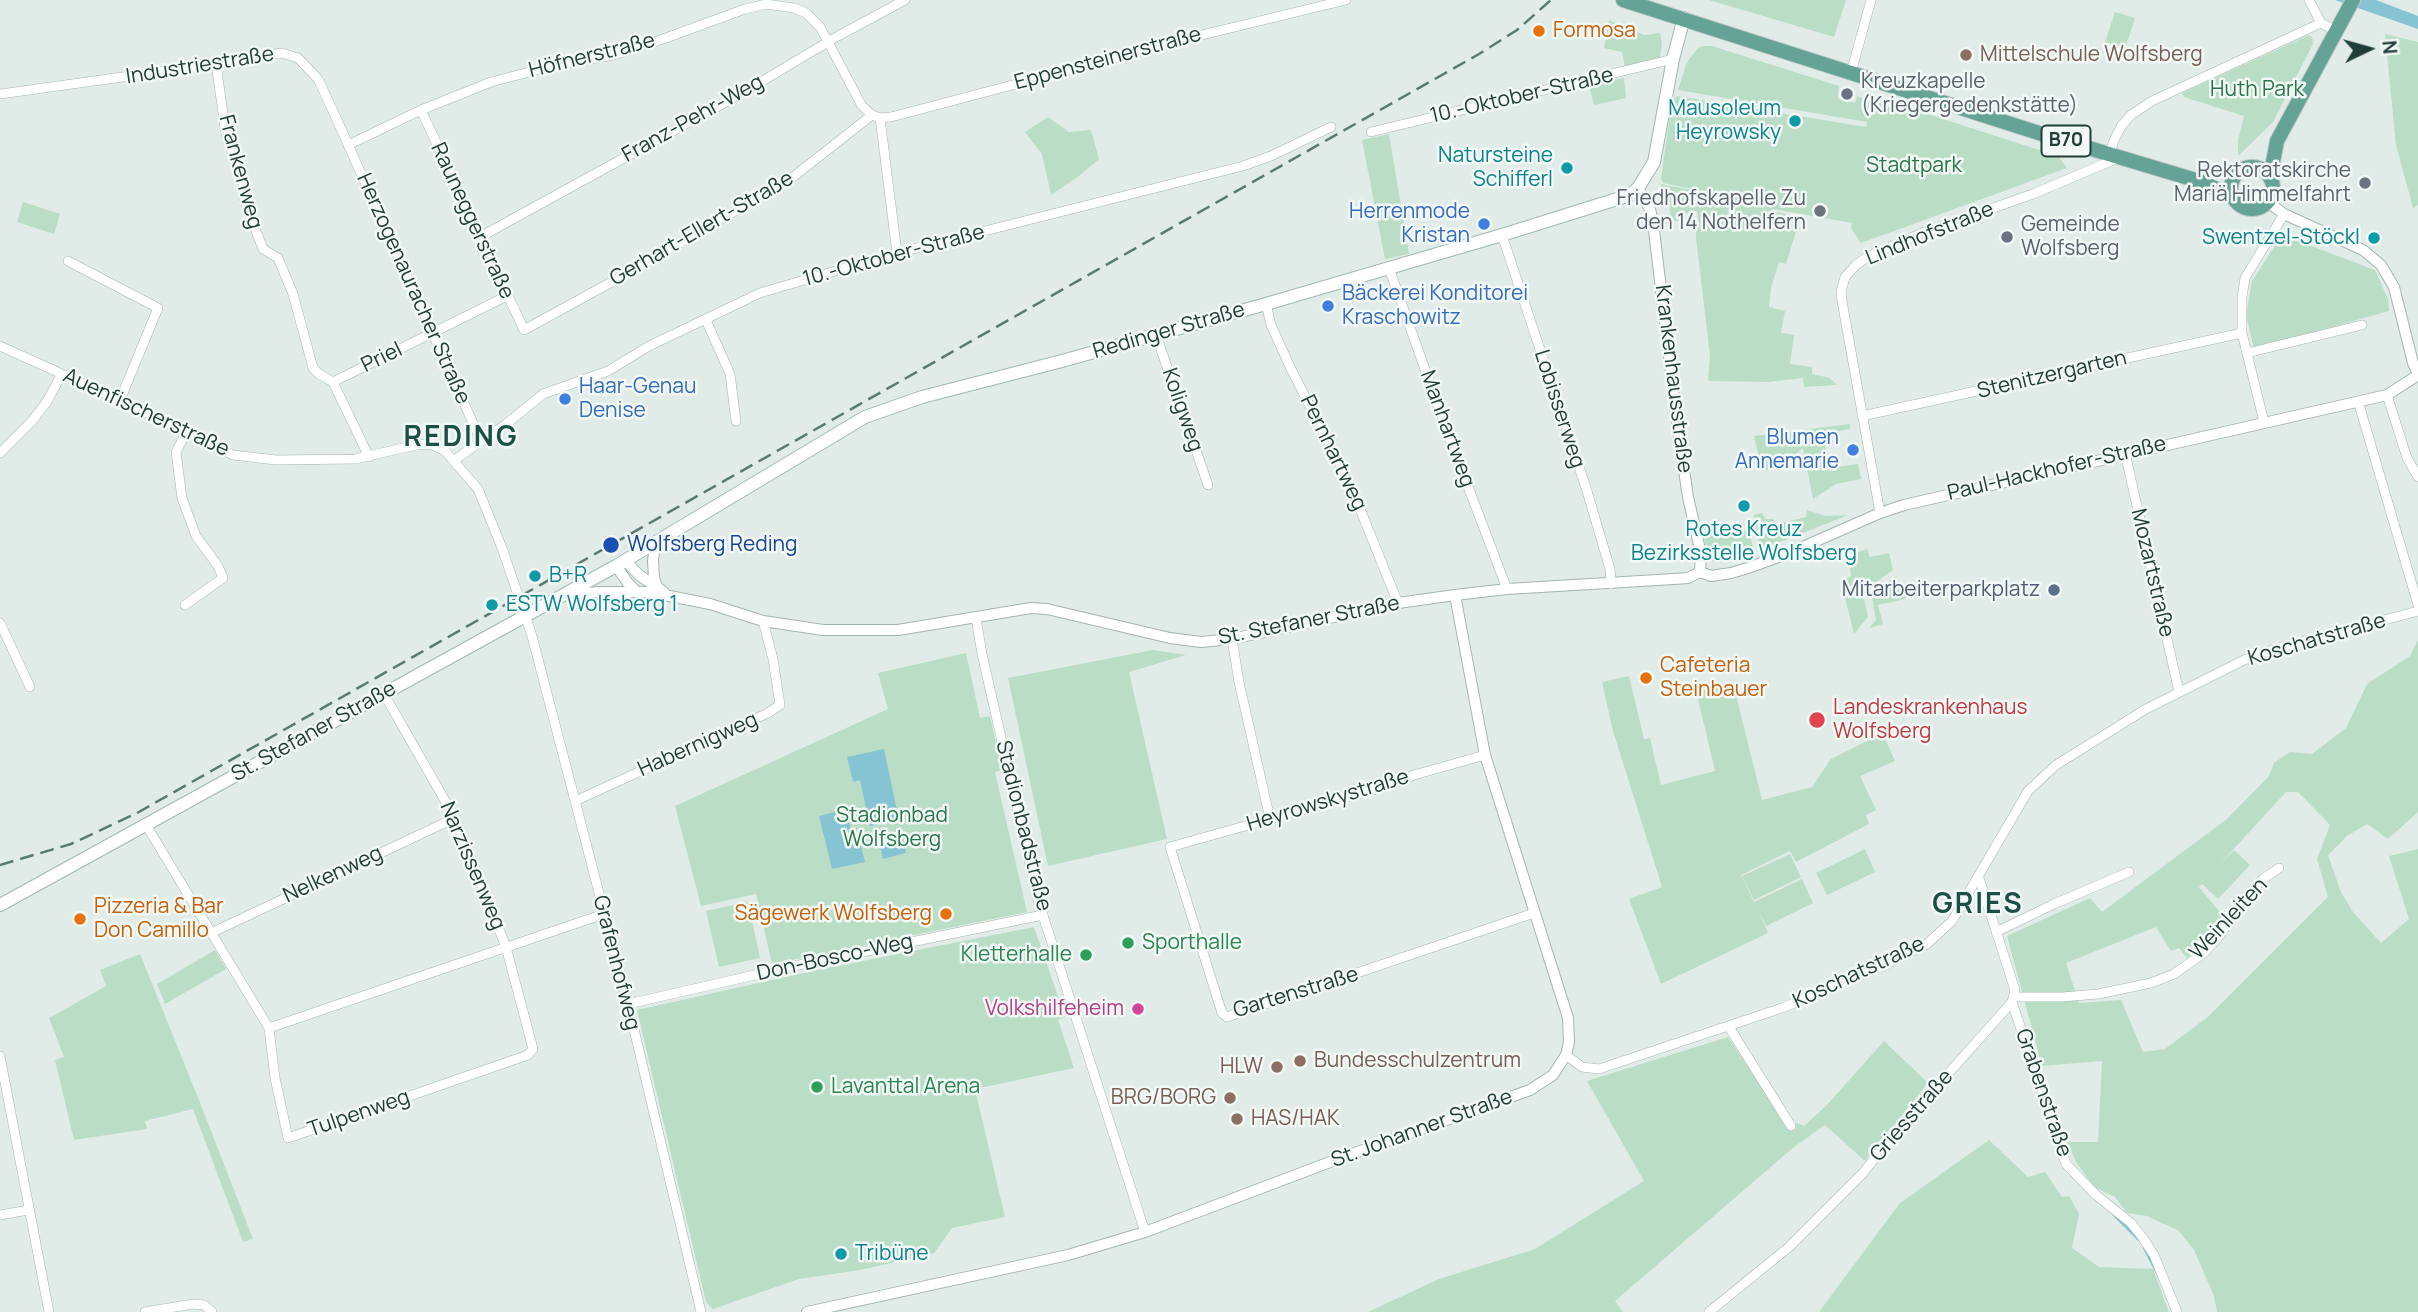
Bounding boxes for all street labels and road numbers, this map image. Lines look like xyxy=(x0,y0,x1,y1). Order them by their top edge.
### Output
street label: Eppensteinerstraße xyxy=(1012,22,1204,96)
street label: Höfnerstraße xyxy=(526,28,658,84)
street label: Industriestraße xyxy=(124,42,276,90)
street label: 10.-Oktober-Straße xyxy=(1428,63,1616,129)
street label: Franz-Pehr-Weg xyxy=(618,70,768,168)
street label: Frankenweg xyxy=(213,112,267,232)
road number: B70 xyxy=(2042,125,2090,156)
street label: Rauneggerstraße xyxy=(425,139,519,303)
street label: Gerhart-Ellert-Straße xyxy=(606,166,798,292)
street label: Herzogenauracher Straße xyxy=(351,170,475,408)
street label: Lindhofstraße xyxy=(1862,197,1998,271)
street label: 10.-Oktober-Straße xyxy=(800,220,988,292)
street label: Krankenhausstraße xyxy=(1649,284,1697,474)
street label: Redinger Straße xyxy=(1090,297,1248,365)
street label: Priel xyxy=(357,337,407,379)
street label: Stenitzergarten xyxy=(1975,346,2129,404)
street label: Lobisserweg xyxy=(1528,347,1590,471)
street label: Auenfischerstraße xyxy=(59,363,233,463)
street label: Koligweg xyxy=(1156,365,1208,455)
street label: Manhartweg xyxy=(1414,367,1480,491)
street label: Pernhartweg xyxy=(1294,391,1372,515)
street label: Paul-Hackhofer-Straße xyxy=(1945,432,2169,506)
street label: Mozartstraße xyxy=(2125,506,2179,640)
street label: St. Stefaner Straße xyxy=(1216,591,1402,651)
street label: Koschatstraße xyxy=(2245,608,2389,672)
street label: St. Stefaner Straße xyxy=(227,676,401,788)
street label: Habernigweg xyxy=(634,707,762,783)
street label: Stadionbadstraße xyxy=(990,738,1056,914)
street label: Heyrowskystraße xyxy=(1244,764,1412,838)
street label: Narzissenweg xyxy=(434,798,510,934)
street label: Nelkenweg xyxy=(279,841,387,909)
street label: Weinleiten xyxy=(2185,873,2273,965)
street label: Grafenhofweg xyxy=(587,893,645,1033)
street label: Don-Bosco-Weg xyxy=(755,929,915,987)
street label: Koschatstraße xyxy=(1789,932,1929,1014)
street label: Gartenstraße xyxy=(1230,962,1362,1024)
street label: Grabenstraße xyxy=(2009,1026,2077,1160)
street label: Griesstraße xyxy=(1865,1065,1959,1167)
street label: St. Johanner Straße xyxy=(1328,1084,1516,1174)
street label: Tulpenweg xyxy=(305,1085,413,1143)

